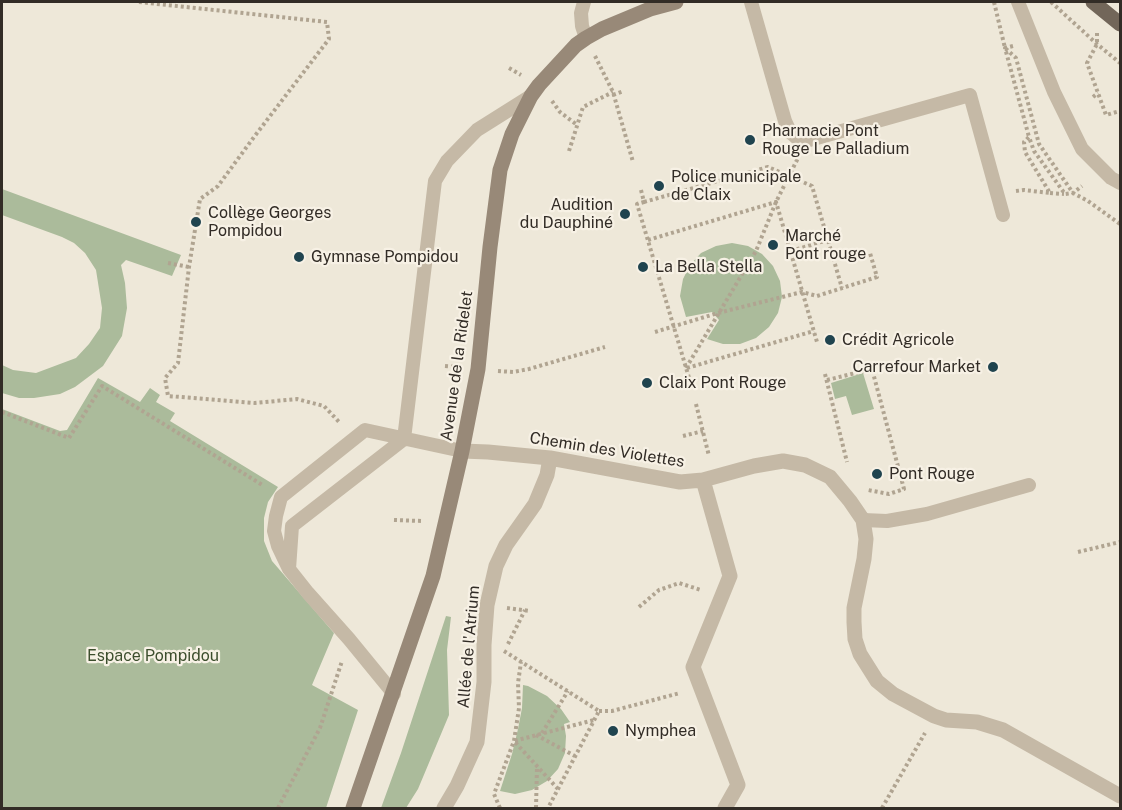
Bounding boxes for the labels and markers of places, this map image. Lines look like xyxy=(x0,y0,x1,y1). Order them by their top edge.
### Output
place label: Pharmacie Pont Rouge Le Palladium xyxy=(762,121,909,159)
marker: Pharmacie Pont Rouge Le Palladium xyxy=(743,133,757,147)
place label: Police municipale de Claix xyxy=(671,167,801,205)
marker: Police municipale de Claix xyxy=(652,179,666,193)
place label: Audition du Dauphiné xyxy=(520,195,613,233)
place label: Collège Georges Pompidou xyxy=(208,203,331,241)
marker: Audition du Dauphiné xyxy=(618,207,632,221)
marker: Collège Georges Pompidou xyxy=(189,215,203,229)
place label: Marché Pont rouge xyxy=(785,226,866,264)
marker: Marché Pont rouge xyxy=(766,238,780,252)
place label: Gymnase Pompidou xyxy=(311,247,458,267)
marker: Gymnase Pompidou xyxy=(292,250,306,264)
place label: La Bella Stella xyxy=(655,257,762,277)
marker: La Bella Stella xyxy=(636,260,650,274)
place label: Crédit Agricole xyxy=(842,330,954,350)
marker: Crédit Agricole xyxy=(823,333,837,347)
place label: Carrefour Market xyxy=(853,357,981,377)
marker: Carrefour Market xyxy=(986,360,1000,374)
place label: Claix Pont Rouge xyxy=(659,373,786,393)
marker: Claix Pont Rouge xyxy=(640,376,654,390)
place label: Pont Rouge xyxy=(889,464,975,484)
marker: Pont Rouge xyxy=(870,467,884,481)
place label: Nymphea xyxy=(625,721,696,741)
marker: Nymphea xyxy=(606,724,620,738)

